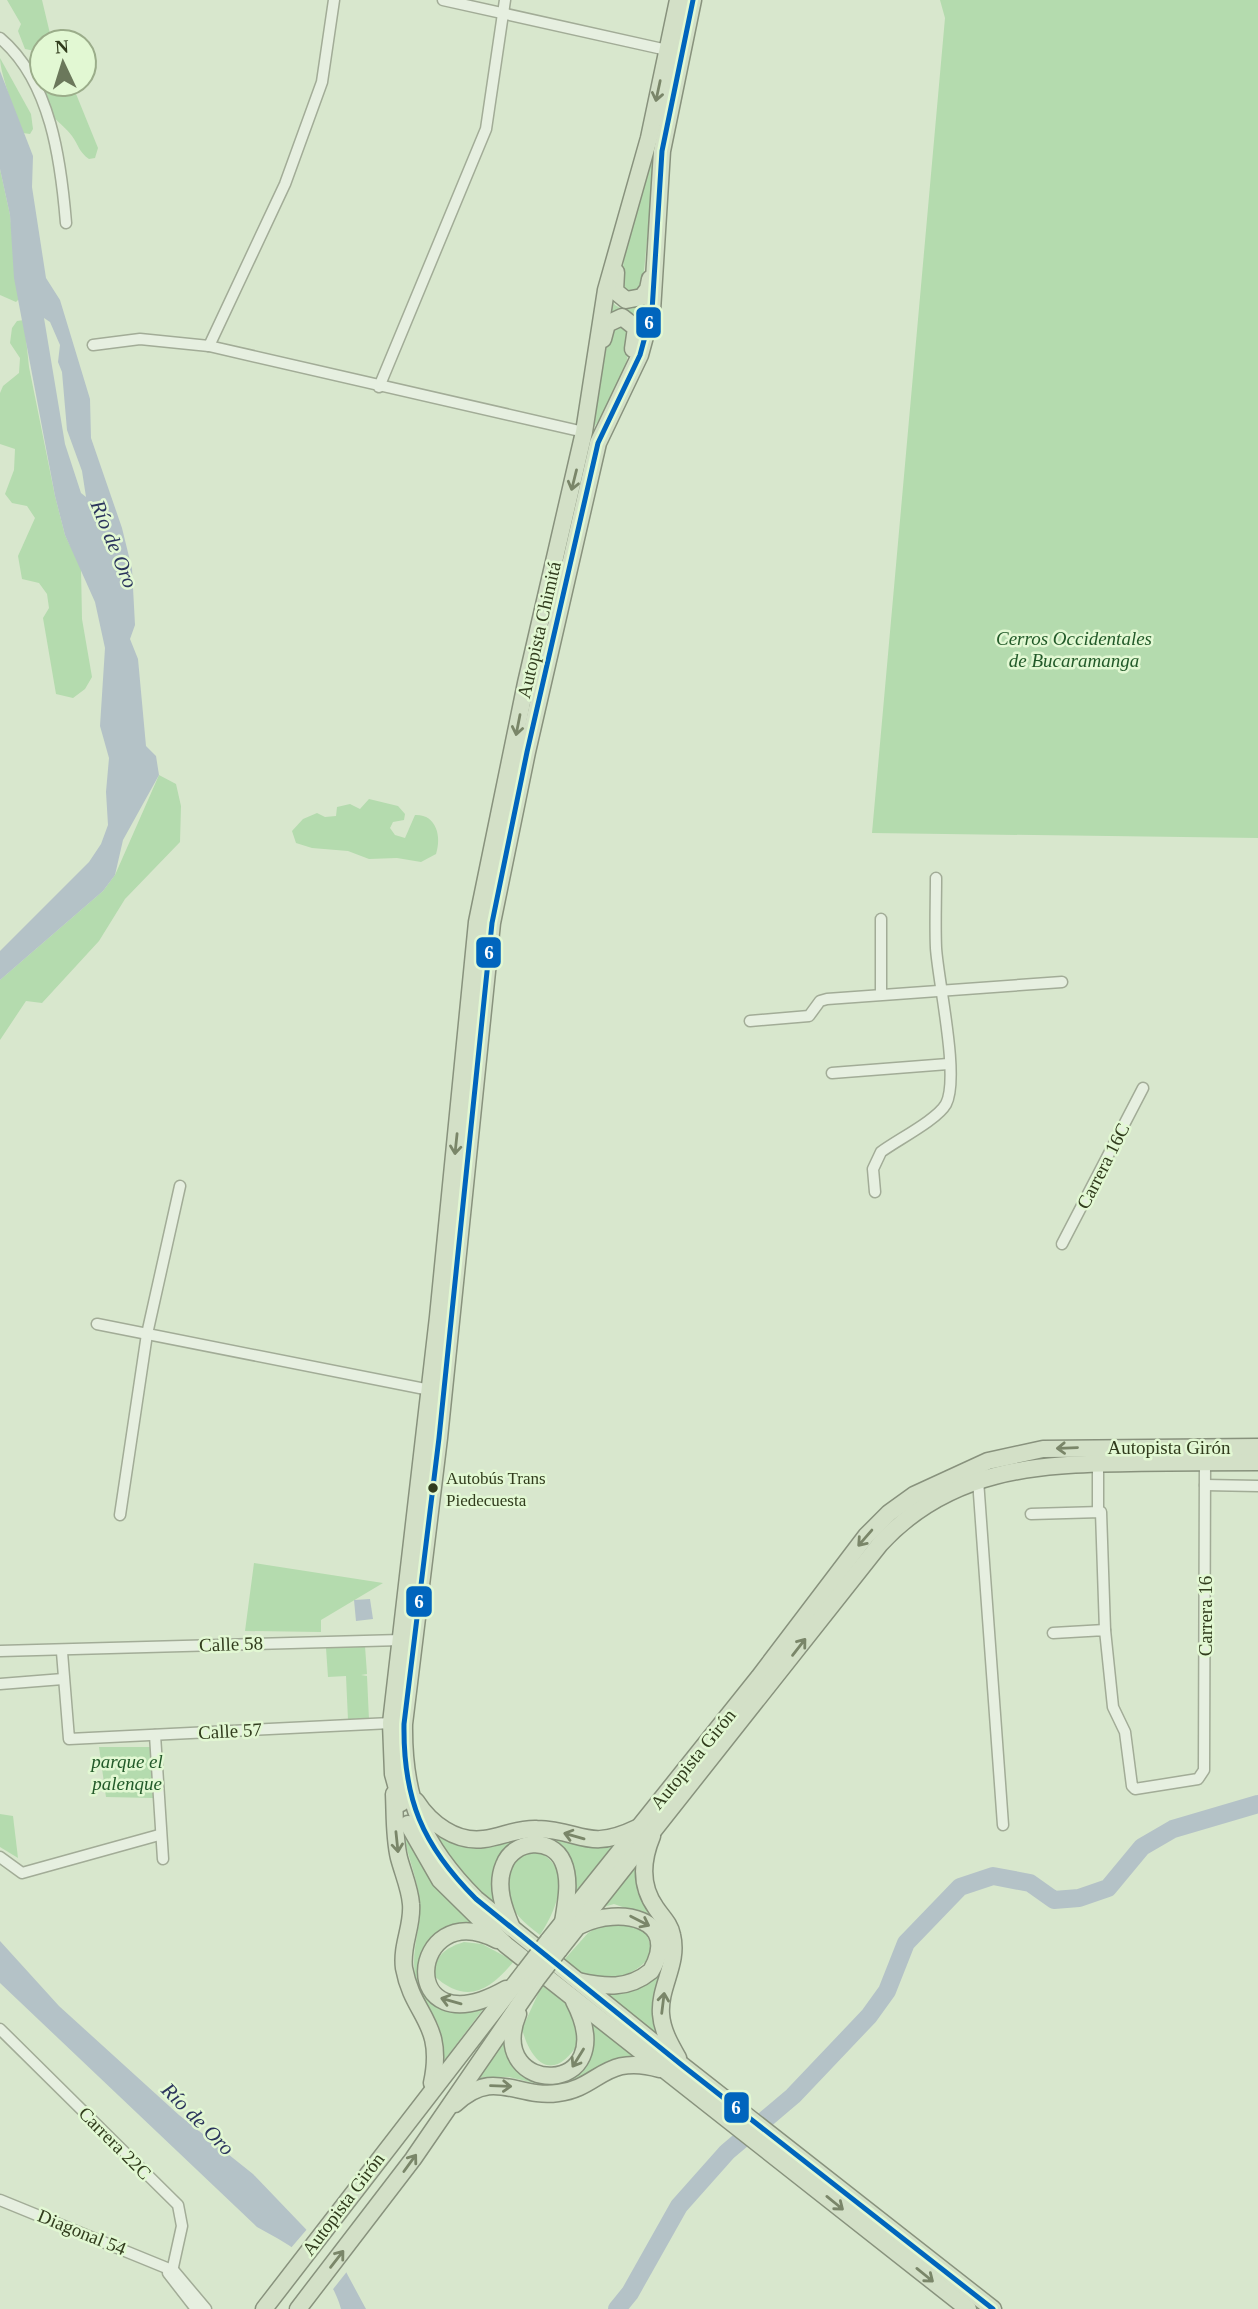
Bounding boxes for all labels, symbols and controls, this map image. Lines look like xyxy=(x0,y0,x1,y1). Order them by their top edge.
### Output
north arrow xyxy=(28,28,98,98)
text: N xyxy=(54,36,70,57)
one-way arrow xyxy=(651,79,665,102)
line badge: 6 xyxy=(635,306,662,339)
text: 6 xyxy=(644,312,654,333)
one-way arrow xyxy=(567,468,580,491)
water label: Río de Oro xyxy=(85,496,142,591)
street label: Autopista Chimitá xyxy=(513,559,565,700)
park label: Cerros Occidentales de Bucaramanga xyxy=(996,628,1152,671)
one-way arrow xyxy=(510,713,524,736)
line badge: 6 xyxy=(475,936,502,969)
text: 6 xyxy=(484,942,494,963)
street label: Carrera 16C xyxy=(1072,1120,1134,1212)
one-way arrow xyxy=(449,1132,462,1155)
street label: Autopista Girón xyxy=(1108,1437,1231,1458)
one-way arrow xyxy=(1056,1441,1079,1454)
place label: Autobús Trans Piedecuesta xyxy=(446,1469,546,1510)
marker: Autobús Trans Piedecuesta xyxy=(426,1481,440,1495)
one-way arrow xyxy=(857,1529,873,1547)
street label: Carrera 16 xyxy=(1195,1576,1216,1656)
line badge: 6 xyxy=(405,1585,433,1618)
text: 6 xyxy=(414,1591,424,1612)
street label: Calle 58 xyxy=(199,1632,263,1656)
one-way arrow xyxy=(792,1639,807,1657)
street label: Autopista Girón xyxy=(646,1704,740,1813)
street label: Calle 57 xyxy=(198,1719,262,1743)
park label: parque el palenque xyxy=(89,1751,163,1794)
one-way arrow xyxy=(563,1829,585,1842)
one-way arrow xyxy=(391,1830,404,1853)
one-way arrow xyxy=(629,1914,650,1928)
one-way arrow xyxy=(656,1992,669,2015)
one-way arrow xyxy=(440,1994,462,2007)
one-way arrow xyxy=(571,2048,586,2067)
water label: Río de Oro xyxy=(156,2077,239,2160)
one-way arrow xyxy=(489,2079,512,2092)
line badge: 6 xyxy=(723,2091,750,2124)
text: 6 xyxy=(731,2097,741,2118)
street label: Carrera 22C xyxy=(75,2103,155,2183)
street label: Autopista Girón xyxy=(298,2148,389,2259)
one-way arrow xyxy=(403,2154,417,2173)
one-way arrow xyxy=(825,2195,844,2210)
street label: Diagonal 54 xyxy=(35,2205,130,2259)
one-way arrow xyxy=(329,2251,344,2269)
one-way arrow xyxy=(916,2267,934,2283)

